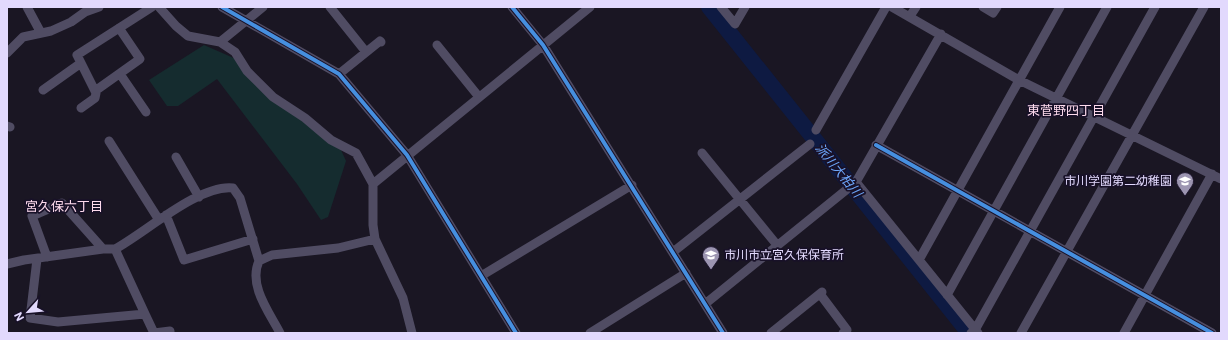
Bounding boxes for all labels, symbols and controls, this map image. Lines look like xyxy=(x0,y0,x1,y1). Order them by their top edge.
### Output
district label: 東菅野四丁目 xyxy=(1027,102,1105,118)
water label: 派川大柏川 xyxy=(812,140,867,202)
school or university icon: 市川学園第二幼稚園 xyxy=(1175,171,1195,196)
place label: 市川学園第二幼稚園 xyxy=(1064,173,1172,187)
district label: 宮久保六丁目 xyxy=(25,198,103,214)
school or university icon: 市川市立宮久保保育所 xyxy=(701,245,721,270)
place label: 市川市立宮久保保育所 xyxy=(724,247,844,261)
north arrow xyxy=(8,292,48,332)
text: N xyxy=(11,310,26,323)

